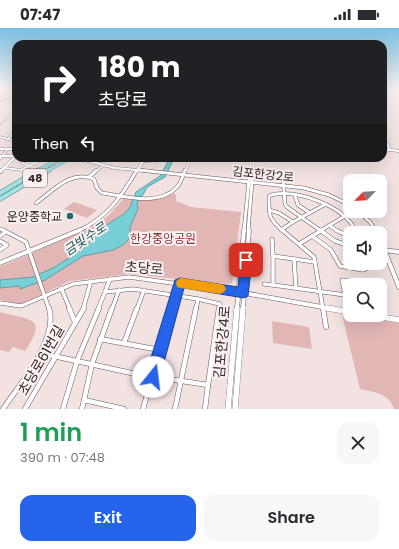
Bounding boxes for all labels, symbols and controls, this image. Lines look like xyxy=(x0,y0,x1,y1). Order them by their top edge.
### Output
text: 07:47 xyxy=(20,4,60,25)
text: 180 m xyxy=(98,48,181,87)
icon: right xyxy=(32,56,84,108)
text: 초당로 xyxy=(98,87,148,112)
icon: left xyxy=(77,132,99,154)
text: Then xyxy=(32,133,69,154)
street label: 김포한강2로 xyxy=(231,162,295,186)
road number: 48 xyxy=(23,169,47,187)
north arrow xyxy=(343,174,387,218)
map controls xyxy=(343,174,387,322)
place label: 운양중학교 xyxy=(7,208,62,225)
marker: 운양중학교 xyxy=(65,211,75,221)
water label: 금빛수로 xyxy=(60,217,111,260)
button: sound xyxy=(343,226,387,270)
park label: 한강중앙공원 xyxy=(130,230,196,247)
pin xyxy=(229,243,263,277)
icon: arrive xyxy=(235,249,257,271)
street label: 초당로 xyxy=(124,257,164,279)
button: search xyxy=(343,278,387,322)
street label: 김포한강4로 xyxy=(209,305,235,379)
street label: 초당로61번길 xyxy=(13,321,69,399)
position arrow xyxy=(132,356,174,398)
text: 1 min xyxy=(20,416,82,449)
button: close xyxy=(337,422,379,464)
text: 390 m · 07:48 xyxy=(20,448,105,467)
button: Exit xyxy=(20,495,196,541)
button: Share xyxy=(204,495,379,541)

